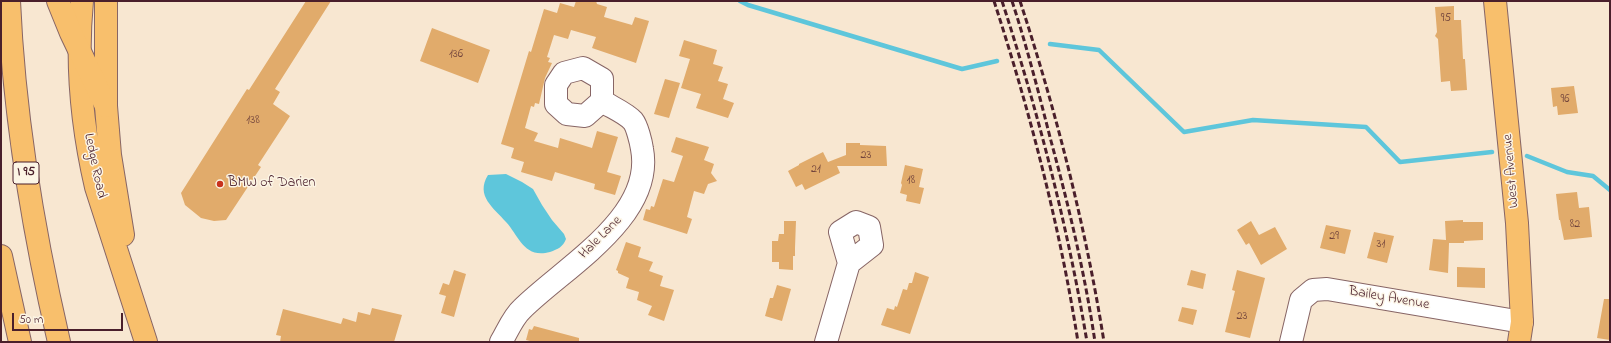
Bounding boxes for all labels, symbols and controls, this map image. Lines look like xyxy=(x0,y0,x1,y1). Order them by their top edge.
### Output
house number: 95 xyxy=(1441,12,1451,26)
house number: 136 xyxy=(449,48,463,62)
house number: 96 xyxy=(1561,93,1569,107)
house number: 138 xyxy=(246,114,260,128)
street label: Ledge Road xyxy=(79,132,109,200)
street label: West Avenue xyxy=(1500,133,1524,209)
house number: 23 xyxy=(861,149,871,163)
road number: I 95 xyxy=(13,162,39,184)
house number: 21 xyxy=(811,163,821,177)
house number: 18 xyxy=(907,174,915,188)
place label: BMW of Darien xyxy=(228,176,315,192)
marker: BMW of Darien xyxy=(215,179,225,189)
street label: Hale Lane xyxy=(576,213,626,263)
house number: 82 xyxy=(1570,218,1580,232)
house number: 29 xyxy=(1329,230,1339,244)
house number: 31 xyxy=(1377,238,1385,252)
street label: Bailey Avenue xyxy=(1348,284,1430,314)
scale bar xyxy=(14,305,125,331)
house number: 23 xyxy=(1237,310,1247,324)
text: 50 m xyxy=(19,311,43,329)

